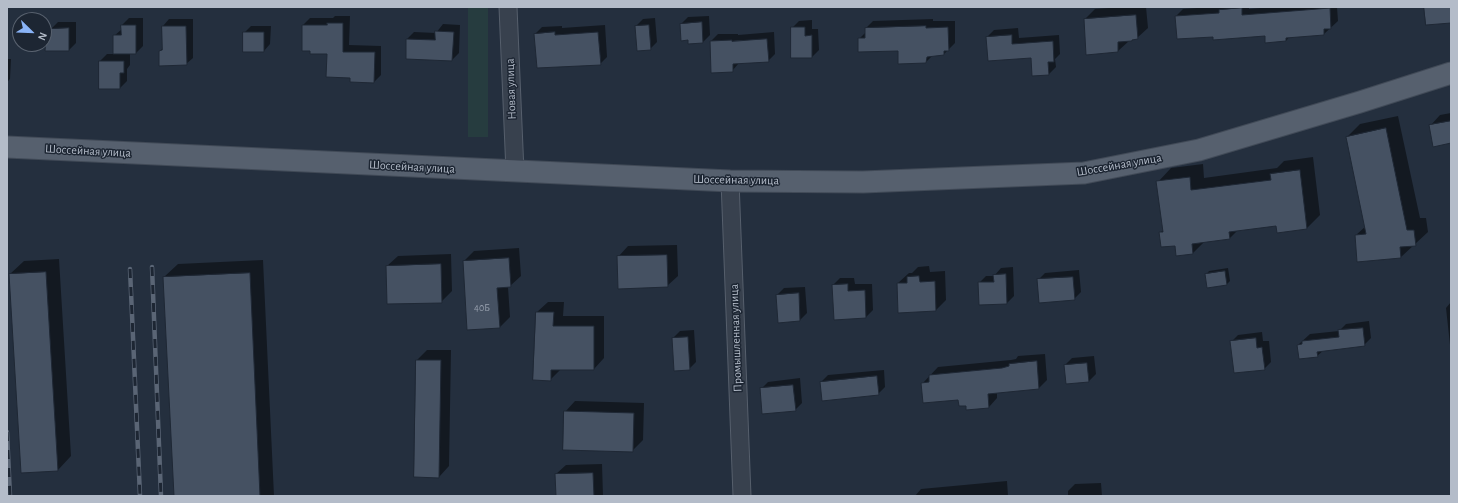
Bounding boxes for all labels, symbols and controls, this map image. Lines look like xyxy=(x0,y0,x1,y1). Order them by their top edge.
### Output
north arrow xyxy=(12,12,52,52)
text: N xyxy=(36,31,49,42)
street label: Новая улица xyxy=(503,58,519,120)
street label: Шоссейная улица xyxy=(45,142,131,160)
street label: Шоссейная улица xyxy=(1075,150,1163,180)
street label: Шоссейная улица xyxy=(369,158,455,176)
street label: Шоссейная улица xyxy=(693,172,779,188)
street label: Промышленная улица xyxy=(727,284,745,392)
house number: 40Б xyxy=(474,302,490,314)

